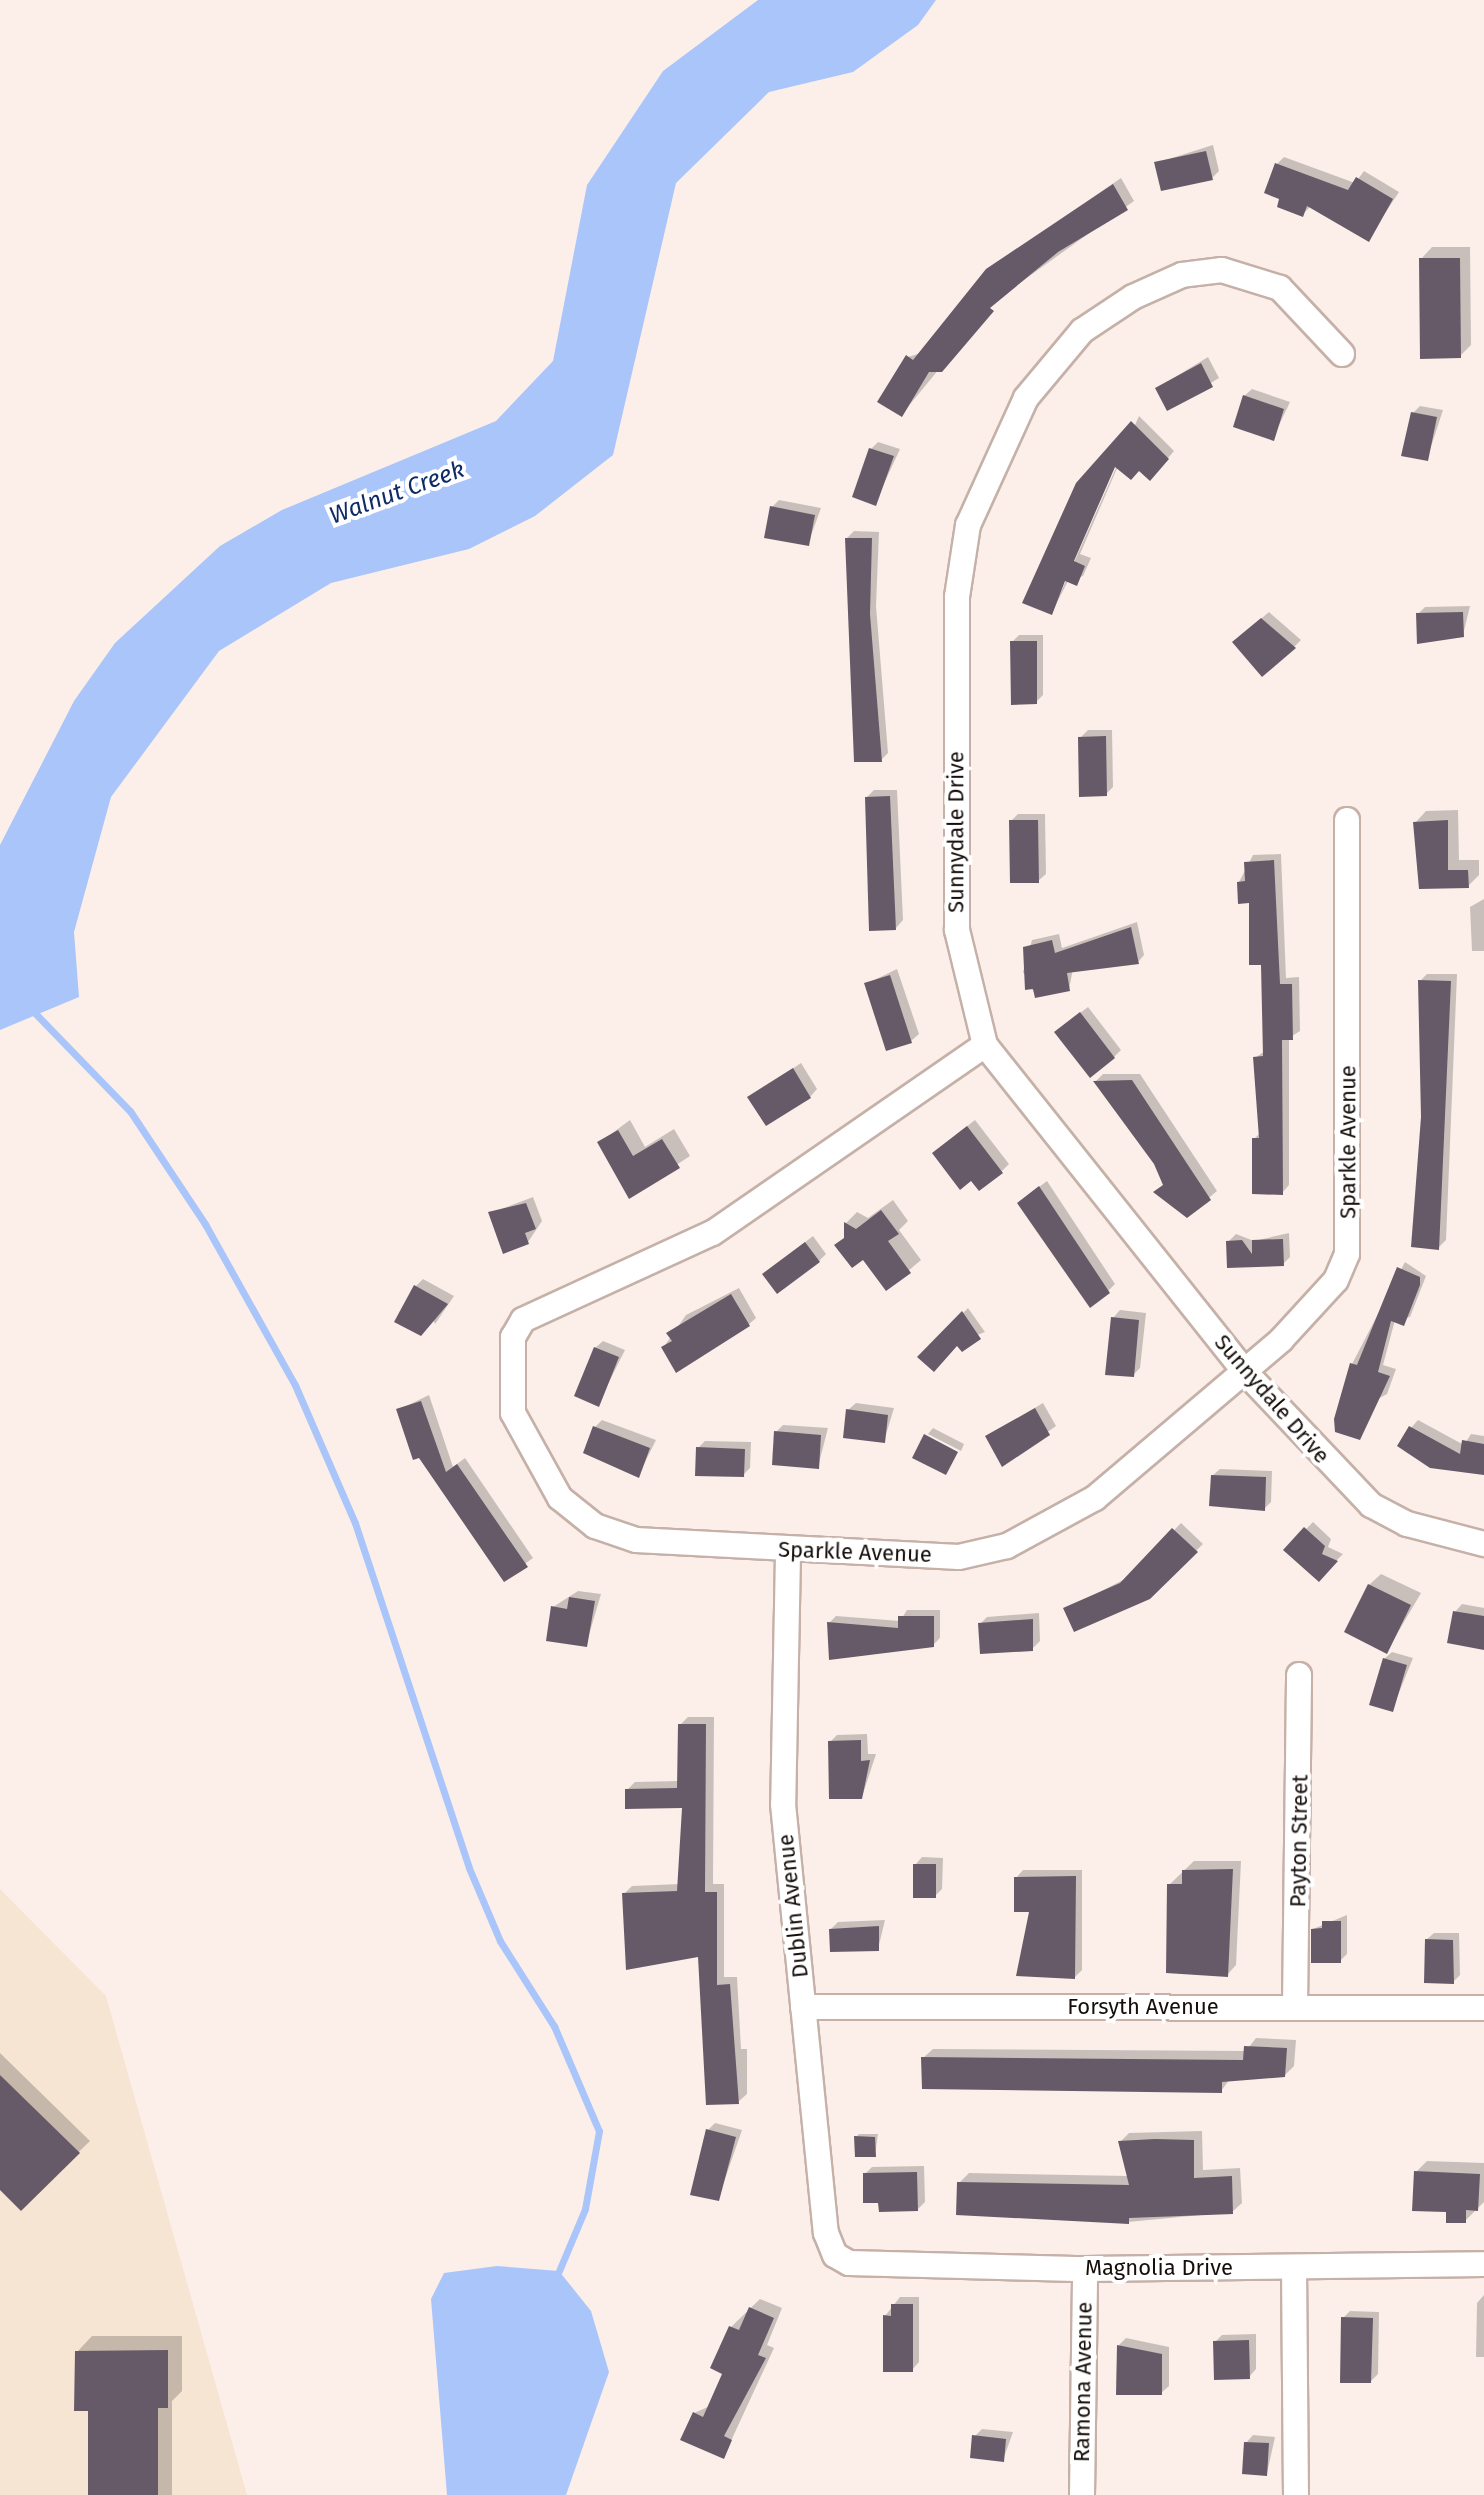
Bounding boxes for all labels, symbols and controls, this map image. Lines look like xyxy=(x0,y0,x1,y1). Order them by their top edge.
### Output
water label: Walnut Creek xyxy=(326,455,468,531)
street label: Sunnydale Drive xyxy=(943,751,969,913)
street label: Sparkle Avenue xyxy=(1335,1065,1361,1219)
street label: Sunnydale Drive xyxy=(1209,1329,1335,1469)
street label: Sparkle Avenue xyxy=(778,1536,932,1568)
street label: Payton Street xyxy=(1285,1774,1313,1908)
street label: Dublin Avenue xyxy=(772,1833,814,1979)
street label: Forsyth Avenue xyxy=(1067,1994,1219,2020)
street label: Magnolia Drive xyxy=(1085,2255,1233,2281)
street label: Ramona Avenue xyxy=(1068,2302,1098,2462)

